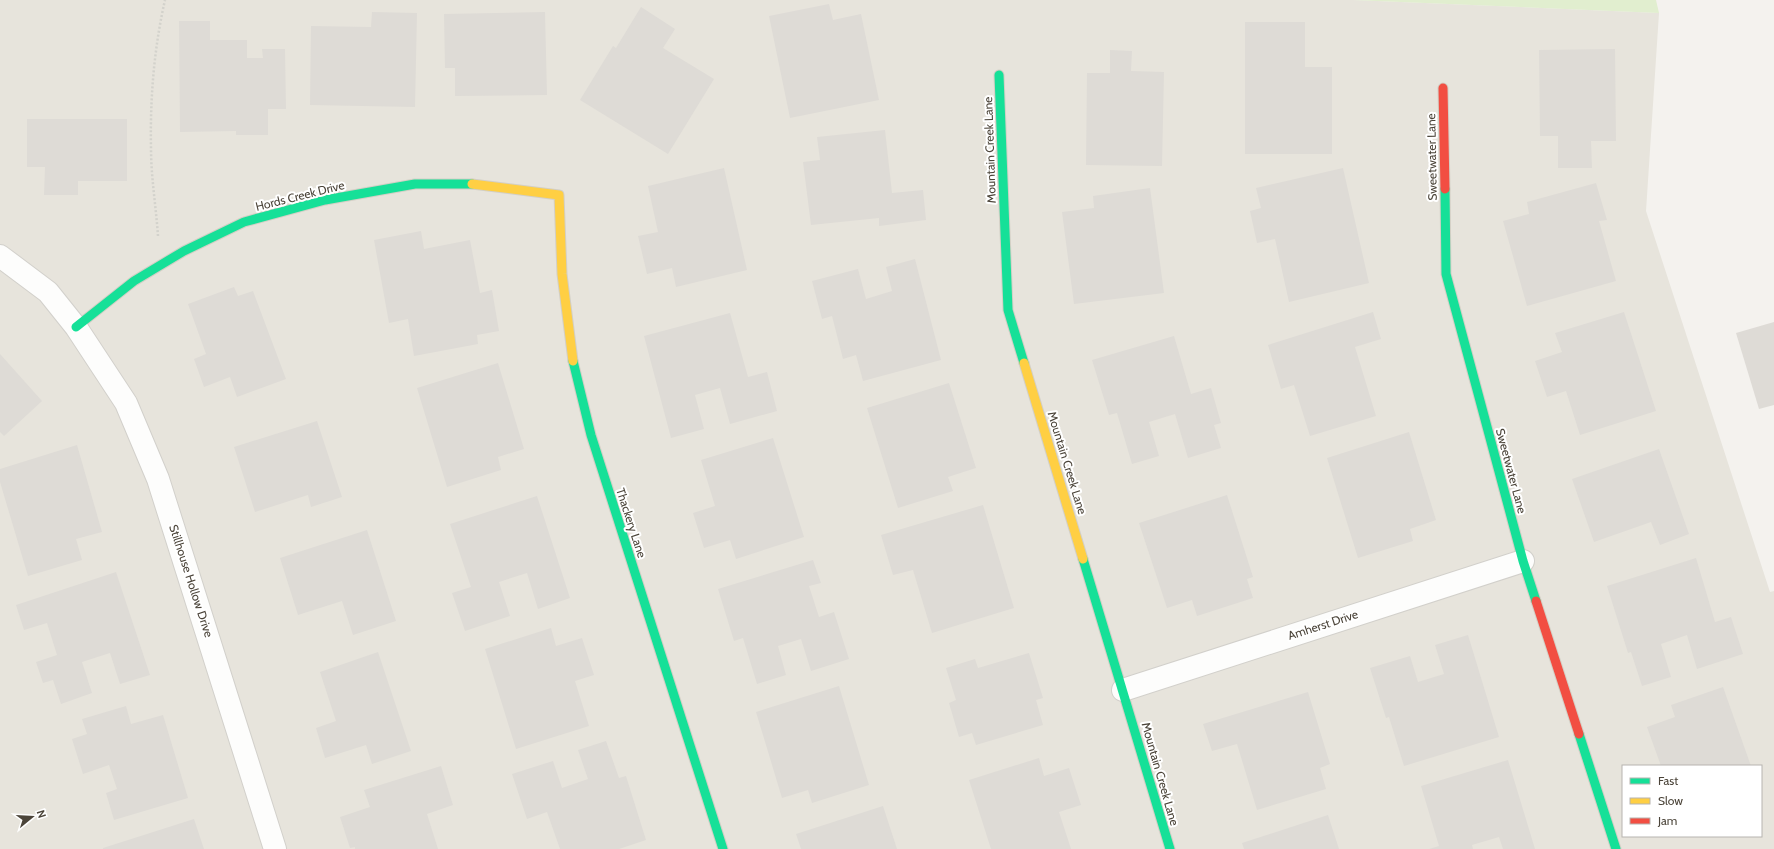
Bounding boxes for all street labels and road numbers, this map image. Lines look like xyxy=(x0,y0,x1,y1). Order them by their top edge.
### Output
street label: Mountain Creek Lane xyxy=(980,96,999,204)
street label: Sweetwater Lane xyxy=(1423,113,1440,201)
street label: Hords Creek Drive xyxy=(254,177,346,214)
street label: Mountain Creek Lane xyxy=(1045,410,1090,516)
street label: Sweetwater Lane xyxy=(1493,427,1530,515)
street label: Thackery Lane xyxy=(613,486,650,560)
street label: Stillhouse Hollow Drive xyxy=(166,523,217,639)
street label: Amherst Drive xyxy=(1286,606,1360,643)
street label: Mountain Creek Lane xyxy=(1139,720,1182,827)

